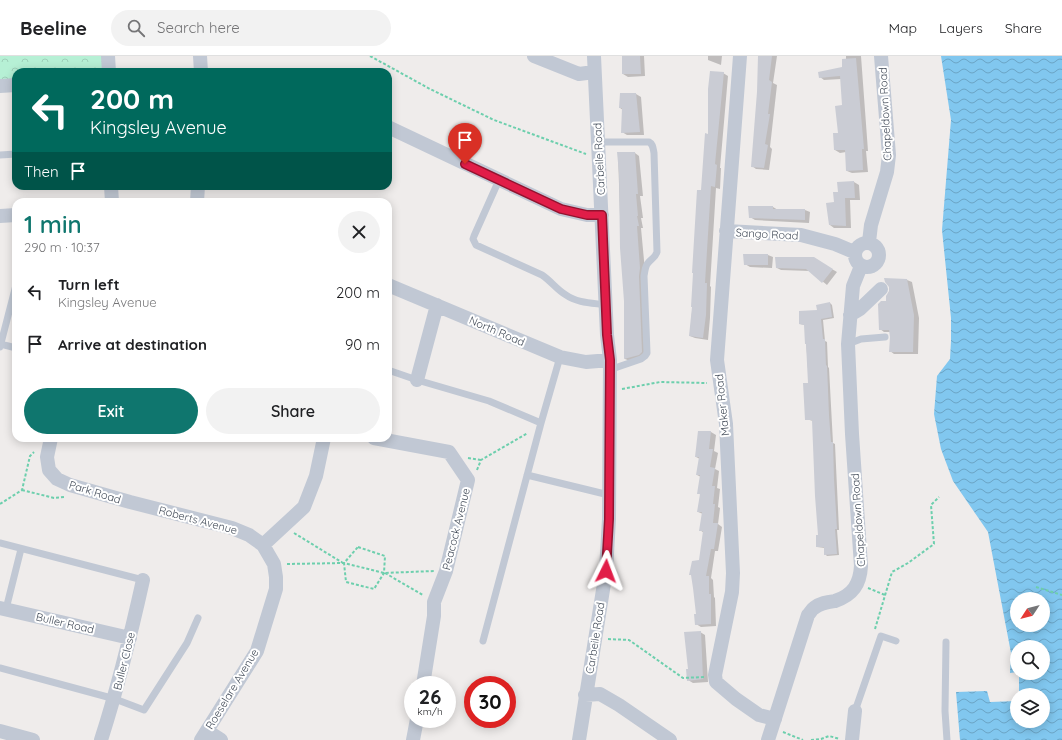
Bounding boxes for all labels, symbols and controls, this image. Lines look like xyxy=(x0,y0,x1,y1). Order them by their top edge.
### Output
search box xyxy=(111,10,391,46)
text: Beeline xyxy=(20,16,87,40)
icon: search xyxy=(125,17,147,39)
text: Search here xyxy=(157,18,240,37)
text: Map xyxy=(888,19,917,37)
text: Layers xyxy=(939,19,983,37)
text: Share xyxy=(1005,19,1042,37)
street label: Chapeldown Road xyxy=(876,67,894,161)
text: 200 m xyxy=(90,81,174,116)
icon: left xyxy=(24,84,76,136)
text: Kingsley Avenue xyxy=(90,116,227,139)
pin xyxy=(448,123,482,164)
street label: Carbeile Road xyxy=(590,123,608,195)
icon: arrive xyxy=(454,129,476,151)
icon: arrive xyxy=(67,160,89,182)
text: Then xyxy=(24,162,59,181)
text: 1 min xyxy=(24,209,82,239)
button: close xyxy=(338,211,380,253)
street label: Sango Road xyxy=(735,225,799,243)
text: 290 m · 10:37 xyxy=(24,239,100,255)
text: Turn left xyxy=(58,275,120,294)
icon: left xyxy=(24,281,46,303)
text: 200 m xyxy=(336,283,380,302)
text: Kingsley Avenue xyxy=(58,294,157,310)
street label: North Road xyxy=(467,313,527,349)
icon: arrive xyxy=(24,333,46,355)
text: Arrive at destination xyxy=(58,335,207,354)
text: 90 m xyxy=(345,335,380,354)
street label: Maker Road xyxy=(712,373,732,437)
button: Exit xyxy=(24,388,198,434)
button: Share xyxy=(206,388,380,434)
street label: Chapeldown Road xyxy=(848,473,868,567)
street label: Park Road xyxy=(67,477,123,507)
street label: Peacock Avenue xyxy=(439,487,473,571)
street label: Roberts Avenue xyxy=(157,503,239,537)
position arrow xyxy=(585,550,627,592)
north arrow xyxy=(1010,592,1050,632)
map controls xyxy=(1010,592,1050,728)
street label: Carbeile Road xyxy=(582,601,608,675)
street label: Buller Road xyxy=(35,610,95,636)
street label: Buller Close xyxy=(110,630,138,692)
button: search xyxy=(1010,640,1050,680)
street label: Roeselare Avenue xyxy=(202,646,262,732)
speed limit sign: 30 xyxy=(464,676,516,728)
text: 26 xyxy=(419,684,441,709)
button: layers xyxy=(1010,688,1050,728)
text: km/h xyxy=(417,705,443,718)

